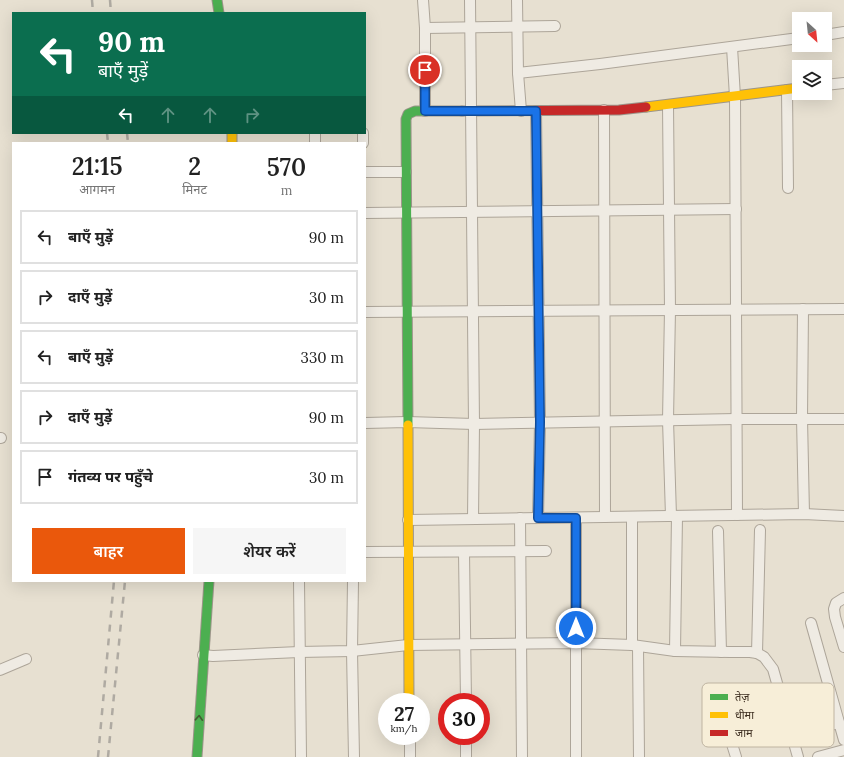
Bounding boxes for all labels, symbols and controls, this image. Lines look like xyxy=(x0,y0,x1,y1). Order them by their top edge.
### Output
north arrow xyxy=(792,12,832,52)
map controls xyxy=(792,12,832,100)
text: 90 m xyxy=(98,24,165,60)
icon: left xyxy=(32,28,84,80)
pin xyxy=(408,53,442,87)
text: बाएँ मुड़ें xyxy=(98,59,148,82)
icon: arrive xyxy=(414,59,436,81)
button: layers xyxy=(792,60,832,100)
icon: left xyxy=(115,104,137,126)
icon: ahead xyxy=(157,104,179,126)
icon: ahead xyxy=(199,104,221,126)
icon: right xyxy=(241,104,263,126)
text: 21:15 xyxy=(72,151,122,182)
text: 2 xyxy=(188,151,201,182)
text: 570 xyxy=(267,152,306,183)
text: आगमन xyxy=(79,181,115,198)
text: मिनट xyxy=(182,181,207,198)
text: m xyxy=(281,182,292,199)
icon: left xyxy=(34,226,56,248)
text: बाएँ मुड़ें xyxy=(68,227,113,246)
text: 90 m xyxy=(309,228,344,247)
icon: right xyxy=(34,286,56,308)
text: दाएँ मुड़ें xyxy=(68,287,112,306)
text: 30 m xyxy=(309,288,344,307)
icon: left xyxy=(34,346,56,368)
text: बाएँ मुड़ें xyxy=(68,347,113,366)
text: 330 m xyxy=(301,348,344,367)
icon: right xyxy=(34,406,56,428)
text: दाएँ मुड़ें xyxy=(68,407,112,426)
text: 90 m xyxy=(309,408,344,427)
icon: arrive xyxy=(34,466,56,488)
text: गंतव्य पर पहुँचे xyxy=(68,467,153,486)
text: 30 m xyxy=(309,468,344,487)
button: बाहर xyxy=(32,528,185,574)
button: शेयर करें xyxy=(193,528,346,574)
position arrow xyxy=(555,607,597,649)
legend xyxy=(702,683,834,747)
text: तेज़ xyxy=(735,690,750,704)
speed limit sign: 30 xyxy=(438,693,490,745)
text: 27 xyxy=(394,701,414,726)
text: धीमा xyxy=(735,708,754,722)
one-way arrow xyxy=(195,715,204,721)
text: km/h xyxy=(390,722,418,735)
text: जाम xyxy=(735,726,753,740)

